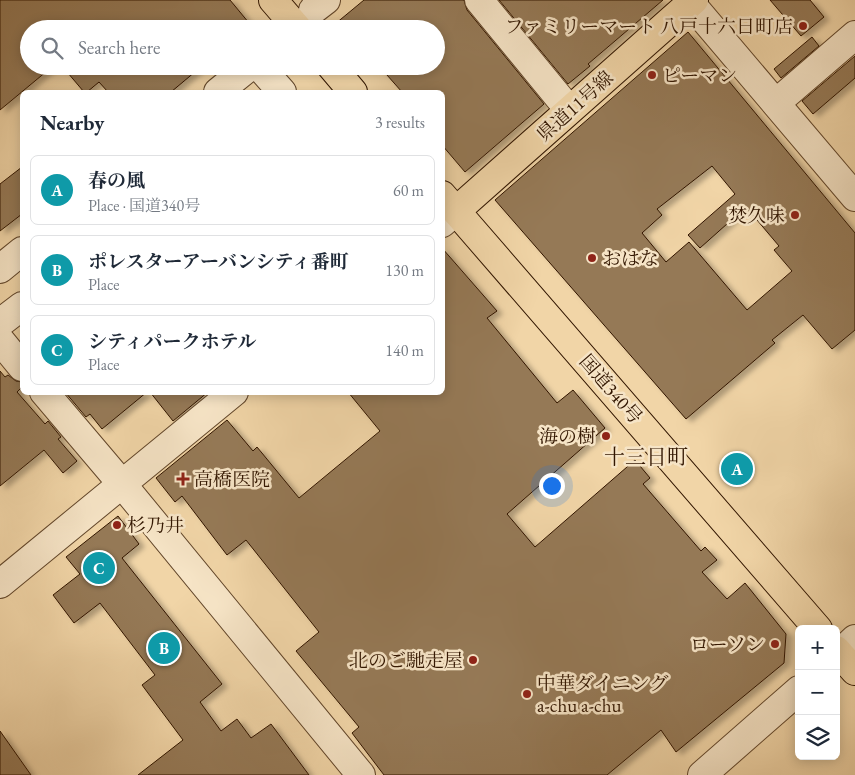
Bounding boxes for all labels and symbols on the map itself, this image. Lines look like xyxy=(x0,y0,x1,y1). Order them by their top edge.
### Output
place label: ファミリーマート 八戸十六日町店 xyxy=(505,14,793,39)
marker: ファミリーマート 八戸十六日町店 xyxy=(797,20,809,32)
place label: ピーマン xyxy=(662,63,737,88)
street label: 県道11号線 xyxy=(532,65,618,147)
marker: ピーマン xyxy=(646,69,658,81)
place label: 焚久味 xyxy=(728,203,785,228)
marker: 焚久味 xyxy=(789,209,801,221)
place label: おはな xyxy=(602,246,659,271)
marker: おはな xyxy=(586,252,598,264)
street label: 国道340号 xyxy=(574,349,648,429)
place label: 海の樹 xyxy=(539,424,596,449)
marker: 海の樹 xyxy=(600,430,612,442)
district label: 十三日町 xyxy=(604,443,688,470)
pin: A xyxy=(721,450,753,488)
place label: 高橋医院 xyxy=(194,467,270,492)
marker: 高橋医院 xyxy=(176,472,190,486)
your location xyxy=(539,473,565,499)
place label: 杉乃井 xyxy=(127,513,184,538)
marker: 杉乃井 xyxy=(111,519,123,531)
pin: C xyxy=(83,549,115,587)
pin: B xyxy=(148,629,180,667)
place label: ローソン xyxy=(690,632,765,657)
marker: ローソン xyxy=(769,638,781,650)
place label: 北のご馳走屋 xyxy=(349,648,463,673)
marker: 北のご馳走屋 xyxy=(467,654,479,666)
place label: 中華ダイニング a-chu a-chu xyxy=(537,671,668,718)
marker: 中華ダイニング a-chu a-chu xyxy=(521,688,533,700)

